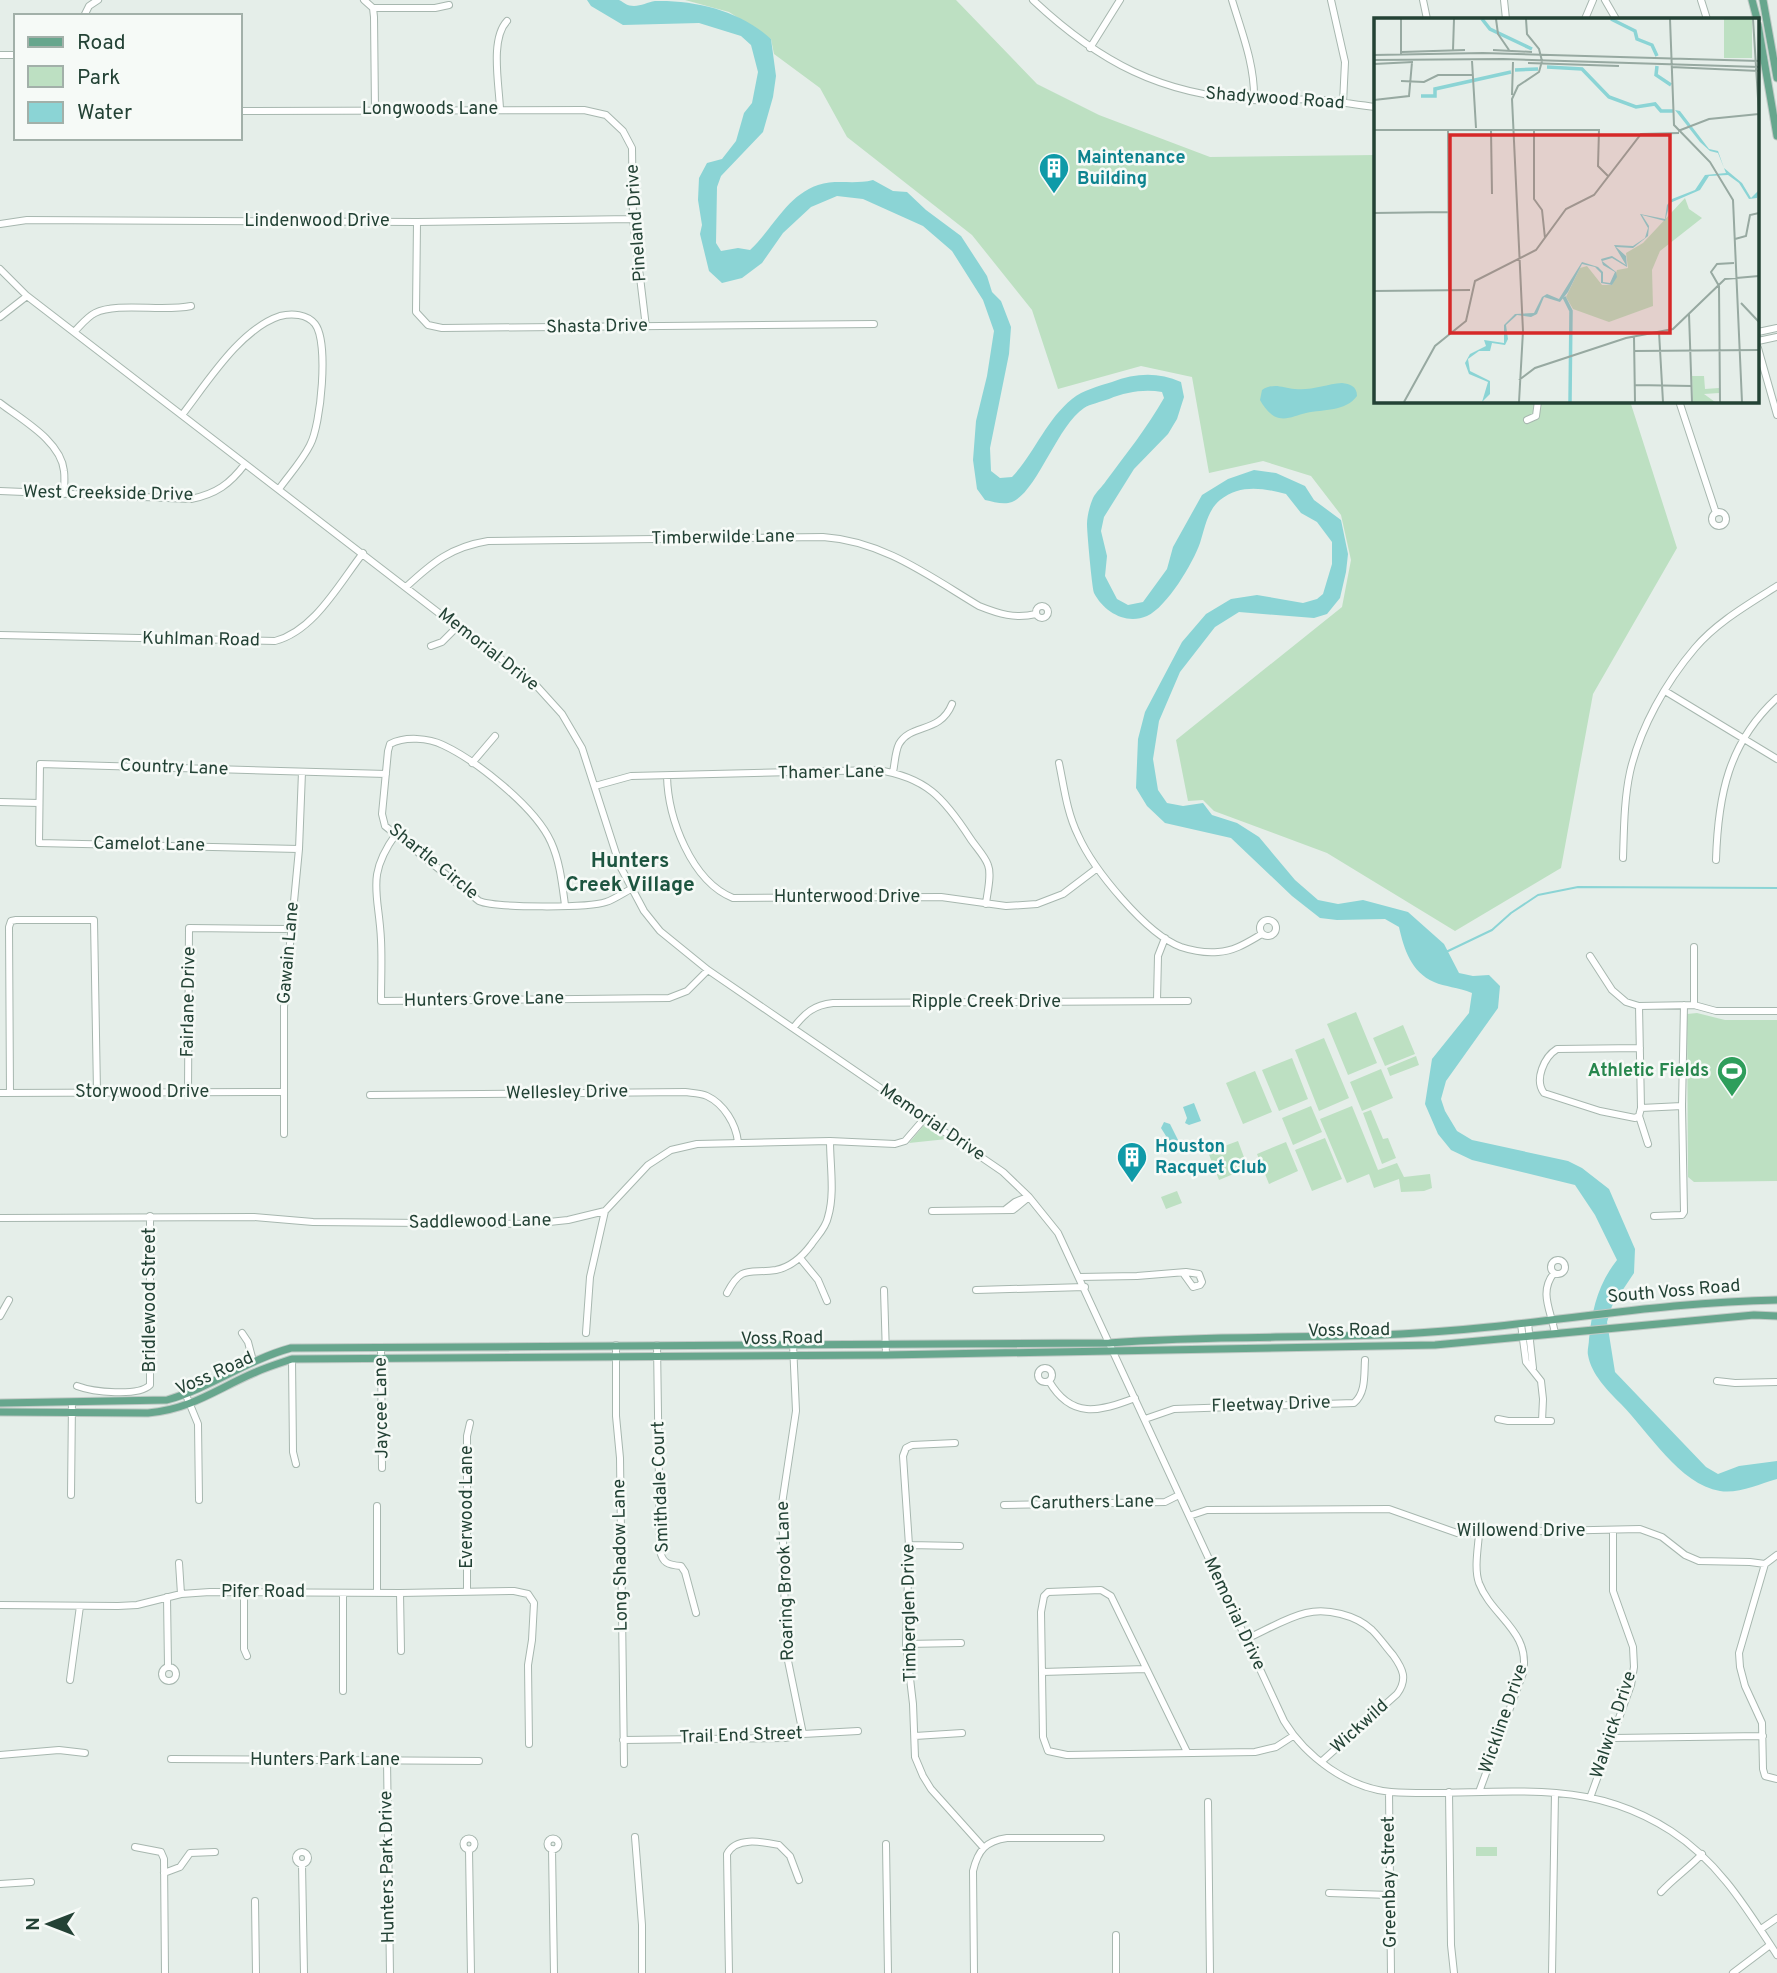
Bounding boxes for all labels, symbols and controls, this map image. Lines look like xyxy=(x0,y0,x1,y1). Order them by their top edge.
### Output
legend xyxy=(14,14,242,140)
inset map xyxy=(1374,18,1760,402)
text: Road xyxy=(77,30,126,57)
text: Park xyxy=(77,65,120,92)
street label: Shadywood Road xyxy=(1204,83,1346,115)
street label: Longwoods Lane xyxy=(362,98,498,121)
text: Water xyxy=(77,100,132,127)
place label: Maintenance Building xyxy=(1077,147,1185,191)
building icon: Maintenance Building xyxy=(1037,151,1071,195)
street label: Pineland Drive xyxy=(621,163,653,283)
street label: Lindenwood Drive xyxy=(244,210,390,233)
street label: Shasta Drive xyxy=(546,315,648,339)
street label: West Creekside Drive xyxy=(23,481,193,507)
street label: Timberwilde Lane xyxy=(651,525,795,551)
street label: Memorial Drive xyxy=(433,603,543,697)
street label: Kuhlman Road xyxy=(142,627,260,653)
street label: Country Lane xyxy=(119,755,229,781)
street label: Thamer Lane xyxy=(777,761,885,785)
street label: Shartle Circle xyxy=(383,819,483,905)
street label: Camelot Lane xyxy=(93,833,205,857)
district label: Hunters Creek Village xyxy=(565,848,695,899)
street label: Hunterwood Drive xyxy=(774,886,920,909)
street label: Gawain Lane xyxy=(273,901,305,1005)
street label: Fairlane Drive xyxy=(177,946,201,1058)
street label: Hunters Grove Lane xyxy=(404,987,564,1013)
street label: Ripple Creek Drive xyxy=(911,991,1061,1014)
sports icon: Athletic Fields xyxy=(1715,1054,1749,1098)
place label: Athletic Fields xyxy=(1588,1060,1709,1083)
street label: Memorial Drive xyxy=(875,1079,989,1167)
street label: Wellesley Drive xyxy=(506,1080,628,1106)
street label: Storywood Drive xyxy=(75,1081,209,1104)
place label: Houston Racquet Club xyxy=(1155,1136,1267,1180)
building icon: Houston Racquet Club xyxy=(1115,1140,1149,1184)
street label: Saddlewood Lane xyxy=(409,1209,551,1235)
street label: Bridlewood Street xyxy=(139,1228,162,1372)
street label: South Voss Road xyxy=(1607,1275,1741,1309)
street label: Voss Road xyxy=(1307,1319,1391,1343)
street label: Voss Road xyxy=(740,1327,824,1351)
street label: Voss Road xyxy=(173,1347,257,1401)
street label: Jaycee Lane xyxy=(370,1357,394,1459)
street label: Fleetway Drive xyxy=(1211,1391,1331,1419)
street label: Smithdale Court xyxy=(647,1421,675,1553)
street label: Everwood Lane xyxy=(456,1445,479,1569)
street label: Long Shadow Lane xyxy=(608,1479,634,1631)
street label: Caruthers Lane xyxy=(1030,1490,1154,1516)
street label: Roaring Brook Lane xyxy=(772,1501,800,1661)
street label: Willowend Drive xyxy=(1457,1520,1585,1543)
street label: Timberglen Drive xyxy=(897,1543,923,1683)
street label: Memorial Drive xyxy=(1198,1554,1270,1674)
street label: Pifer Road xyxy=(221,1581,305,1604)
street label: Wickline Drive xyxy=(1474,1661,1534,1777)
street label: Walwick Drive xyxy=(1586,1668,1642,1782)
street label: Wickwild xyxy=(1326,1695,1394,1759)
street label: Trail End Street xyxy=(679,1722,803,1750)
street label: Hunters Park Lane xyxy=(250,1749,400,1772)
street label: Hunters Park Drive xyxy=(375,1790,401,1944)
street label: Greenbay Street xyxy=(1377,1816,1403,1948)
north arrow xyxy=(14,1889,84,1959)
text: N xyxy=(22,1917,46,1931)

